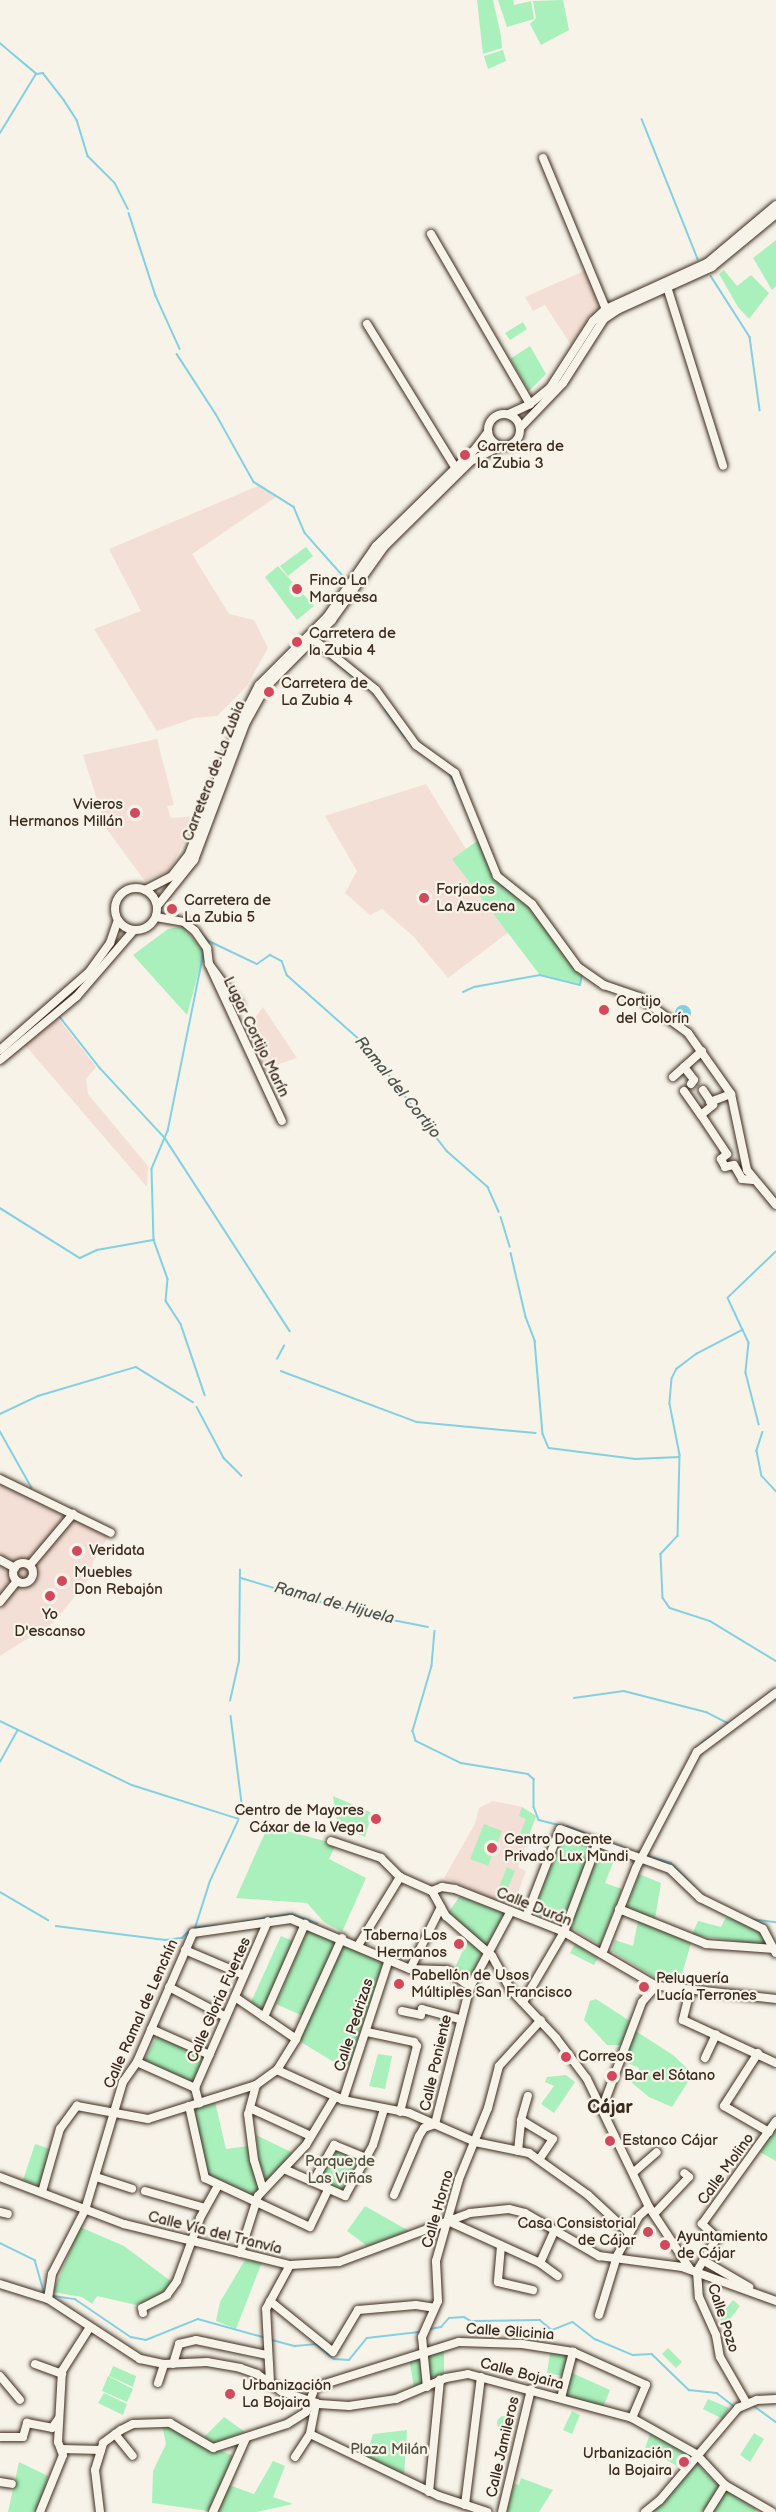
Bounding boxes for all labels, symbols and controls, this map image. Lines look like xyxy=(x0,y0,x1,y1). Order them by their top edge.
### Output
place label: Carretera de la Zubia 3 xyxy=(477,437,564,472)
marker: Carretera de la Zubia 3 xyxy=(458,448,472,462)
place label: Finca La Marquesa xyxy=(309,571,377,606)
marker: Finca La Marquesa xyxy=(290,582,304,596)
place label: Carretera de la Zubia 4 xyxy=(309,624,396,659)
marker: Carretera de la Zubia 4 xyxy=(290,635,304,649)
place label: Carretera de La Zubia 4 xyxy=(281,674,368,709)
marker: Carretera de La Zubia 4 xyxy=(262,685,276,699)
street label: Carretera de La Zubia xyxy=(179,698,249,844)
place label: Vvieros Hermanos Millán xyxy=(8,795,123,830)
marker: Vvieros Hermanos Millán xyxy=(128,806,142,820)
place label: Forjados La Azucena xyxy=(436,880,515,915)
place label: Carretera de La Zubia 5 xyxy=(184,891,271,926)
marker: Forjados La Azucena xyxy=(417,891,431,905)
marker: Carretera de La Zubia 5 xyxy=(165,902,179,916)
street label: Lugar Cortijo Marín xyxy=(219,974,293,1100)
place label: Cortijo del Colorín xyxy=(616,992,689,1027)
marker: Cortijo del Colorín xyxy=(597,1003,611,1017)
water label: Ramal del Cortijo xyxy=(350,1033,444,1143)
place label: Veridata xyxy=(89,1542,145,1560)
marker: Veridata xyxy=(70,1544,84,1558)
place label: Muebles Don Rebajón xyxy=(74,1563,163,1598)
marker: Muebles Don Rebajón xyxy=(55,1574,69,1588)
water label: Ramal de Hijuela xyxy=(272,1579,396,1629)
marker: Yo D'escanso xyxy=(43,1589,57,1603)
place label: Yo D'escanso xyxy=(14,1605,86,1640)
place label: Centro de Mayores Cáxar de la Vega xyxy=(234,1801,364,1836)
marker: Centro de Mayores Cáxar de la Vega xyxy=(369,1812,383,1826)
place label: Centro Docente Privado Lux Mundi xyxy=(504,1830,628,1865)
marker: Centro Docente Privado Lux Mundi xyxy=(485,1841,499,1855)
street label: Calle Durán xyxy=(494,1884,574,1930)
place label: Taberna Los Hermanos xyxy=(363,1926,447,1961)
street label: Calle Gloria Fuertes xyxy=(183,1935,255,2065)
street label: Calle Ramal de Lenchín xyxy=(100,1937,182,2091)
marker: Taberna Los Hermanos xyxy=(452,1937,466,1951)
place label: Pabellón de Usos Múltiples San Francisco xyxy=(411,1966,572,2001)
place label: Peluquería Lucía Terrones xyxy=(656,1969,757,2004)
street label: Calle Pedrizas xyxy=(330,1976,378,2074)
marker: Pabellón de Usos Múltiples San Francisco xyxy=(392,1977,406,1991)
marker: Peluquería Lucía Terrones xyxy=(637,1980,651,1994)
street label: Calle Poniente xyxy=(416,2013,456,2113)
place label: Correos xyxy=(578,2048,633,2066)
marker: Correos xyxy=(559,2050,573,2064)
place label: Bar el Sótano xyxy=(624,2067,716,2085)
marker: Bar el Sótano xyxy=(605,2069,619,2083)
district label: Cájar xyxy=(587,2097,633,2119)
street label: Calle Molino xyxy=(694,2130,758,2208)
place label: Estanco Cájar xyxy=(622,2132,718,2150)
marker: Estanco Cájar xyxy=(603,2134,617,2148)
park label: Parque de Las Viñas xyxy=(305,2152,375,2187)
street label: Calle Horno xyxy=(418,2168,458,2250)
street label: Calle Vía del Tranvía xyxy=(146,2208,284,2258)
place label: Casa Consistorial de Cájar xyxy=(517,2214,636,2249)
marker: Casa Consistorial de Cájar xyxy=(641,2225,655,2239)
place label: Ayuntamiento de Cájar xyxy=(677,2227,768,2262)
marker: Ayuntamiento de Cájar xyxy=(658,2238,672,2252)
street label: Calle Pozo xyxy=(703,2281,743,2355)
street label: Calle Glicinia xyxy=(465,2320,555,2344)
street label: Calle Bojaira xyxy=(478,2354,566,2394)
place label: Urbanización La Bojaira xyxy=(242,2376,331,2411)
marker: Urbanización La Bojaira xyxy=(223,2387,237,2401)
street label: Calle Jamileros xyxy=(483,2394,523,2500)
park label: Plaza Milán xyxy=(350,2441,428,2459)
place label: Urbanización la Bojaira xyxy=(583,2444,672,2479)
marker: Urbanización la Bojaira xyxy=(677,2455,691,2469)

